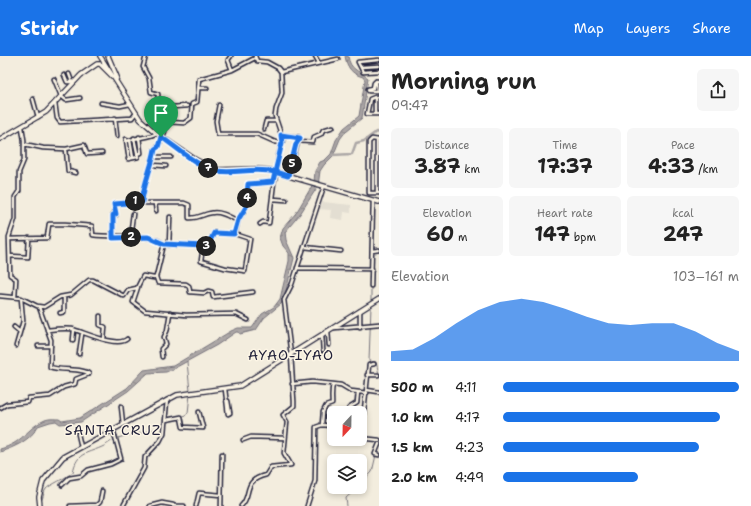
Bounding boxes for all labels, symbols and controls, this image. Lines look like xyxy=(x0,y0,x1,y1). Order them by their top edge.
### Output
text: Stridr xyxy=(20,16,79,41)
text: Map xyxy=(574,19,604,37)
text: Layers xyxy=(626,19,670,37)
text: Share xyxy=(692,19,731,37)
text: Morning run xyxy=(391,67,536,96)
button: share xyxy=(697,69,739,111)
pin xyxy=(144,96,178,137)
text: 09:47 xyxy=(391,97,429,114)
icon: arrive xyxy=(150,102,172,124)
text: Distance xyxy=(424,138,470,153)
text: Time xyxy=(552,138,578,153)
text: Pace xyxy=(671,138,695,153)
text: 3.87 xyxy=(414,153,461,179)
text: 17:37 xyxy=(537,153,593,179)
text: 4:33 xyxy=(648,153,695,179)
pin: 5 xyxy=(282,154,302,174)
text: 5 xyxy=(289,156,295,171)
pin: 7 xyxy=(198,158,218,178)
text: 7 xyxy=(204,160,212,175)
text: km xyxy=(461,162,480,177)
text: /km xyxy=(695,162,718,177)
pin: 4 xyxy=(237,188,257,208)
text: 4 xyxy=(243,190,251,205)
pin: 1 xyxy=(125,191,145,211)
text: 1 xyxy=(132,193,138,208)
text: Elevation xyxy=(422,206,472,221)
text: Heart rate xyxy=(537,206,593,221)
text: kcal xyxy=(672,206,694,221)
text: 60 xyxy=(426,221,454,247)
text: 147 xyxy=(534,221,570,247)
text: 247 xyxy=(663,221,703,247)
pin: 2 xyxy=(121,227,141,247)
text: 2 xyxy=(127,229,135,244)
text: m xyxy=(454,230,468,245)
text: bpm xyxy=(570,230,596,245)
pin: 3 xyxy=(196,236,216,256)
text: 3 xyxy=(202,238,210,253)
text: Elevation xyxy=(391,268,449,285)
text: 103–161 m xyxy=(673,268,739,285)
district label: AYAO-IYAO xyxy=(248,346,334,364)
text: 500 m xyxy=(391,379,434,396)
text: 4:11 xyxy=(455,379,477,396)
north arrow xyxy=(327,406,367,446)
map controls xyxy=(327,406,367,494)
text: 1.0 km xyxy=(391,409,433,426)
text: 4:17 xyxy=(455,409,480,426)
district label: SANTA CRUZ xyxy=(65,421,161,439)
text: 1.5 km xyxy=(391,439,433,456)
text: 4:23 xyxy=(455,439,484,456)
button: layers xyxy=(327,454,367,494)
text: 2.0 km xyxy=(391,469,437,486)
text: 4:49 xyxy=(455,469,484,486)

